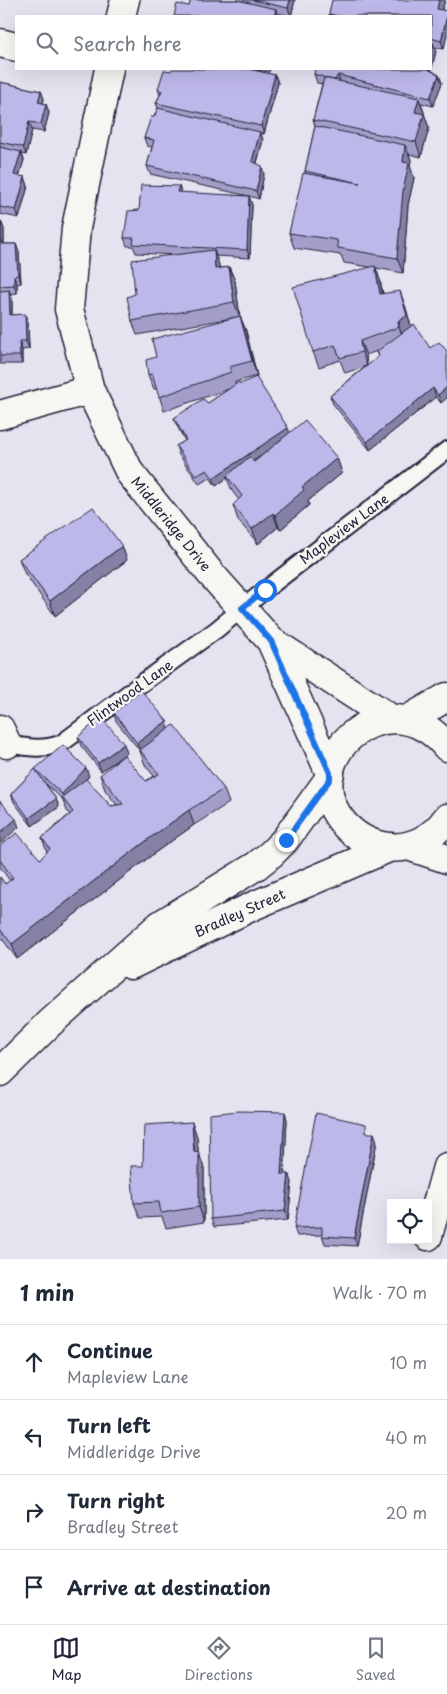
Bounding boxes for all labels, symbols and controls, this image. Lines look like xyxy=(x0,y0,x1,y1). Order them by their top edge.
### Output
search box xyxy=(15,15,432,70)
icon: search xyxy=(33,29,61,57)
text: Search here xyxy=(73,29,182,57)
street label: Middleridge Drive xyxy=(126,472,216,576)
street label: Mapleview Lane xyxy=(295,488,392,569)
route start xyxy=(254,579,277,602)
street label: Flintwood Lane xyxy=(82,654,177,731)
route end xyxy=(275,829,298,852)
street label: Bradley Street xyxy=(191,883,289,942)
map controls xyxy=(387,1199,432,1244)
button: locate xyxy=(387,1199,432,1244)
text: 1 min xyxy=(20,1276,74,1308)
text: Walk · 70 m xyxy=(332,1280,427,1304)
text: Continue xyxy=(67,1336,153,1364)
icon: ahead xyxy=(20,1348,48,1376)
text: 10 m xyxy=(390,1350,427,1374)
text: Mapleview Lane xyxy=(67,1364,188,1388)
text: Turn left xyxy=(67,1411,151,1439)
icon: left xyxy=(20,1423,48,1451)
text: 40 m xyxy=(385,1425,427,1449)
text: Middleridge Drive xyxy=(67,1439,201,1463)
text: Turn right xyxy=(67,1486,165,1514)
icon: right xyxy=(20,1498,48,1526)
text: 20 m xyxy=(386,1500,427,1524)
text: Bradley Street xyxy=(67,1514,178,1538)
icon: arrive xyxy=(20,1573,48,1601)
text: Arrive at destination xyxy=(67,1573,271,1601)
tab: Map xyxy=(52,1634,81,1685)
tab: Directions xyxy=(185,1634,253,1685)
tab: Saved xyxy=(356,1634,395,1685)

